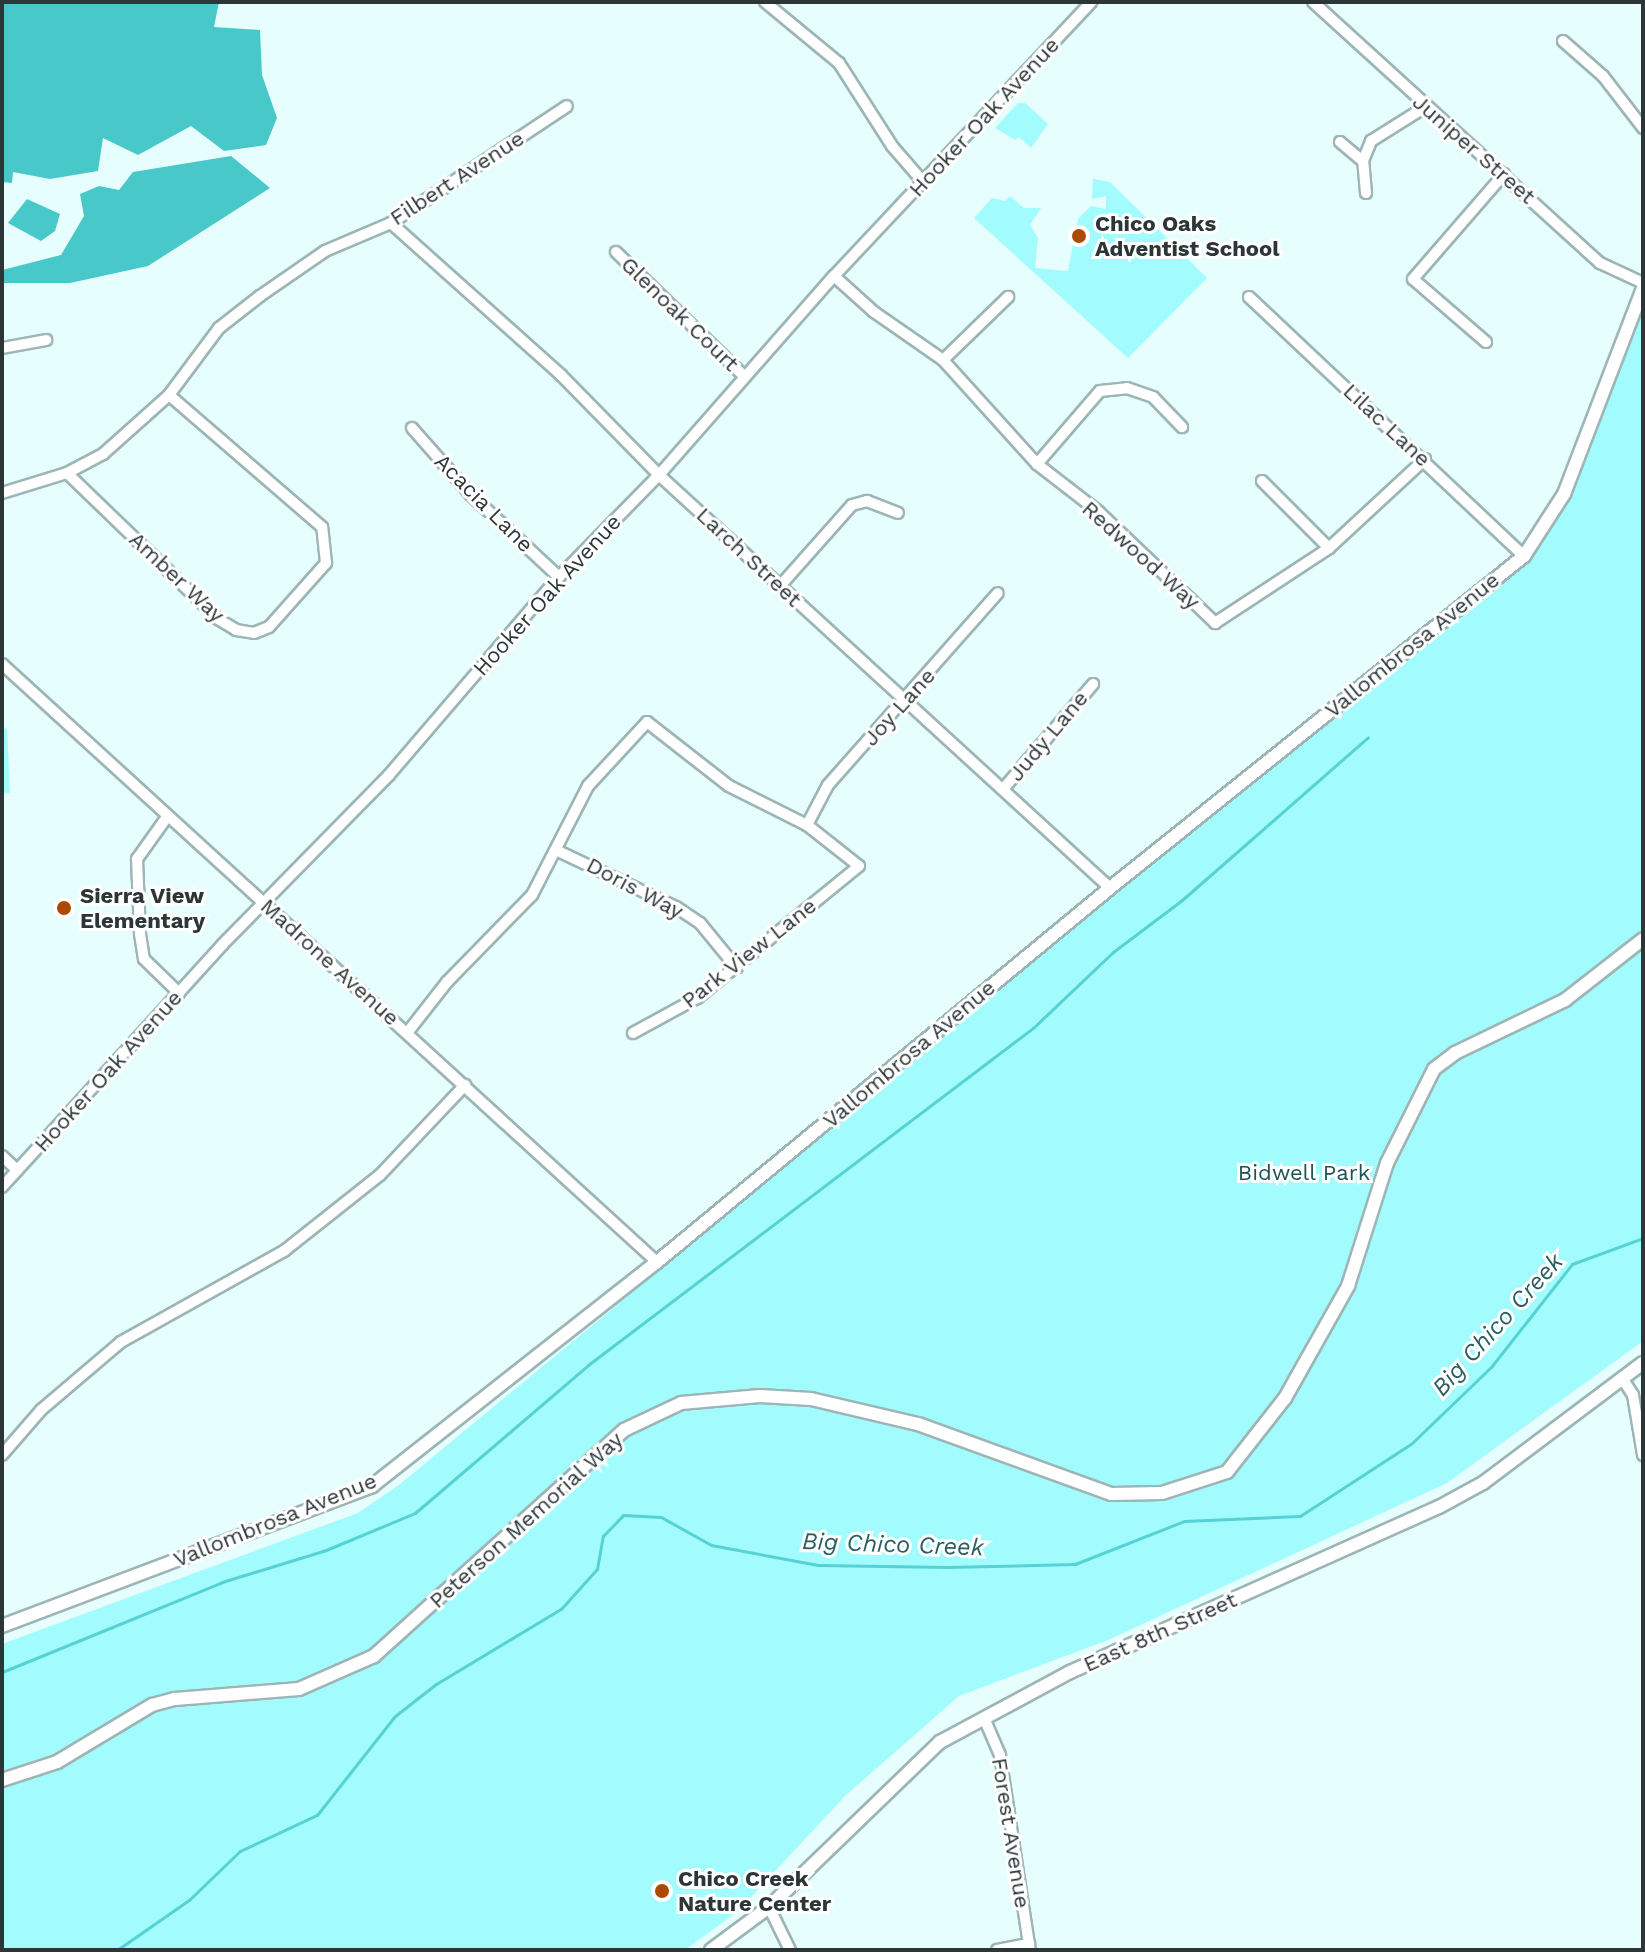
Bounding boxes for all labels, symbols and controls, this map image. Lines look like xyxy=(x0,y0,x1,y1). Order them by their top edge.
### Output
street label: Hooker Oak Avenue xyxy=(903,31,1065,203)
street label: Juniper Street xyxy=(1407,88,1541,210)
street label: Filbert Avenue xyxy=(385,125,529,231)
place label: Chico Oaks Adventist School xyxy=(1095,210,1279,262)
marker: Chico Oaks Adventist School xyxy=(1070,227,1088,245)
street label: Glenoak Court xyxy=(615,251,745,377)
street label: Lilac Lane xyxy=(1338,378,1436,472)
street label: Acacia Lane xyxy=(429,448,539,558)
street label: Redwood Way xyxy=(1076,495,1206,615)
street label: Larch Street xyxy=(691,502,807,612)
street label: Hooker Oak Avenue xyxy=(467,508,627,682)
street label: Amber Way xyxy=(123,526,231,628)
street label: Vallombrosa Avenue xyxy=(1319,566,1505,724)
street label: Joy Lane xyxy=(857,663,941,751)
street label: Judy Lane xyxy=(1002,685,1094,787)
street label: Doris Way xyxy=(582,851,688,925)
place label: Sierra View Elementary xyxy=(80,882,205,934)
street label: Park View Lane xyxy=(676,892,822,1014)
street label: Madrone Avenue xyxy=(255,893,405,1031)
marker: Sierra View Elementary xyxy=(55,899,73,917)
street label: Vallombrosa Avenue xyxy=(817,974,1001,1134)
street label: Hooker Oak Avenue xyxy=(28,984,188,1158)
park label: Bidwell Park xyxy=(1237,1160,1371,1186)
water label: Big Chico Creek xyxy=(1426,1248,1570,1402)
street label: Peterson Memorial Way xyxy=(423,1426,629,1614)
street label: Vallombrosa Avenue xyxy=(169,1467,381,1573)
water label: Big Chico Creek xyxy=(802,1527,984,1563)
street label: East 8th Street xyxy=(1079,1586,1241,1678)
street label: Forest Avenue xyxy=(986,1755,1036,1911)
place label: Chico Creek Nature Center xyxy=(678,1865,831,1916)
marker: Chico Creek Nature Center xyxy=(653,1882,671,1900)

